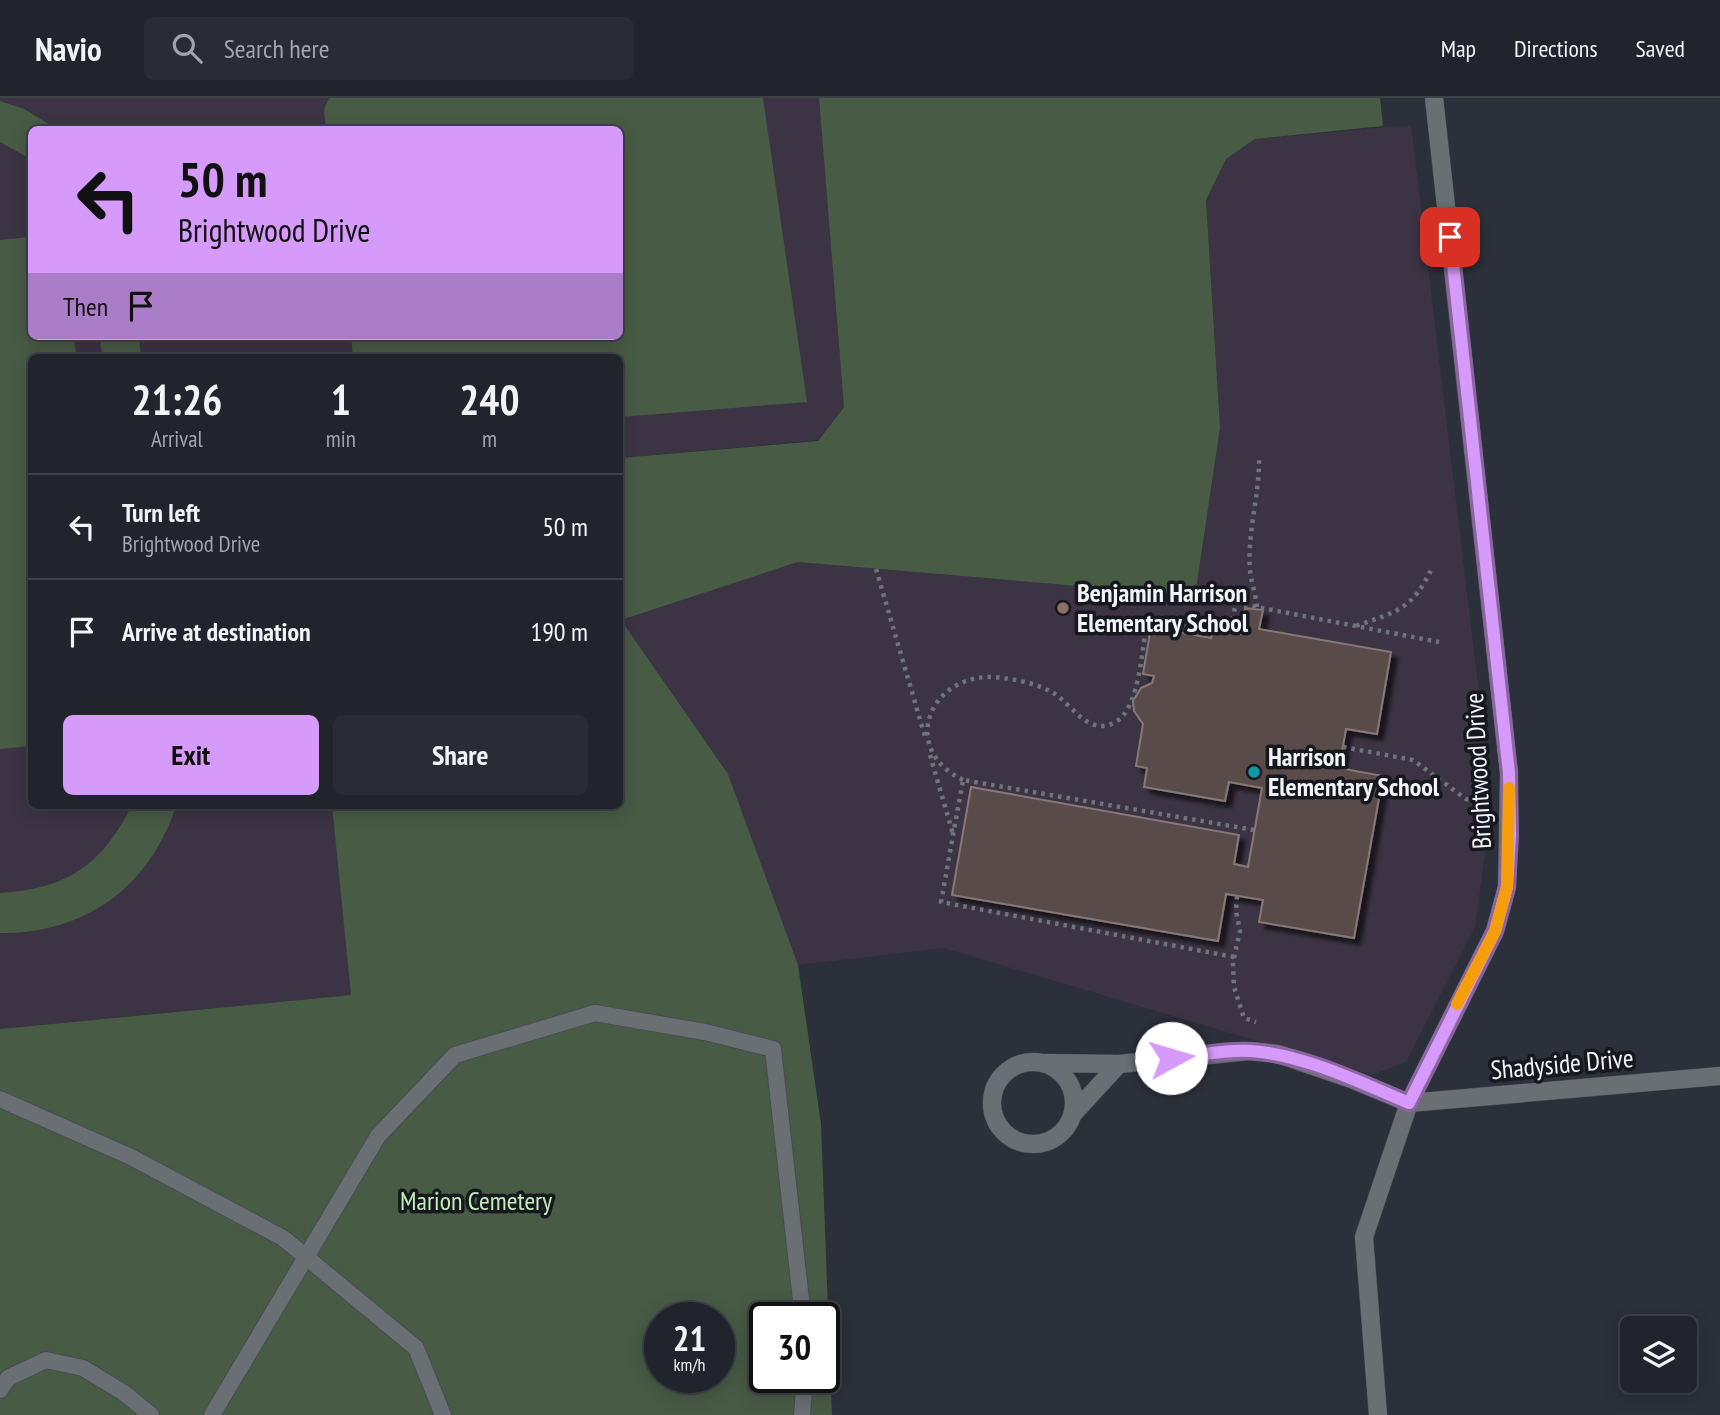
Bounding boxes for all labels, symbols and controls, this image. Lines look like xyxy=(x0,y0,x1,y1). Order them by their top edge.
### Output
search box xyxy=(144,17,634,80)
text: Navio xyxy=(35,27,102,70)
icon: search xyxy=(168,29,206,67)
text: Search here xyxy=(224,32,329,65)
text: Map xyxy=(1441,33,1476,64)
text: Directions xyxy=(1514,33,1598,64)
text: Saved xyxy=(1636,33,1685,64)
text: 50 m xyxy=(178,147,267,211)
icon: left xyxy=(63,154,154,245)
pin xyxy=(1420,207,1480,267)
text: Brightwood Drive xyxy=(178,209,371,251)
icon: arrive xyxy=(1431,218,1469,256)
icon: arrive xyxy=(122,287,160,325)
text: Then xyxy=(63,290,108,323)
text: 21:26 xyxy=(131,372,222,427)
text: 1 xyxy=(331,372,351,427)
text: 240 xyxy=(459,372,520,427)
text: Arrival xyxy=(151,424,203,453)
text: min xyxy=(326,424,356,453)
text: m xyxy=(482,424,497,453)
text: Turn left xyxy=(122,496,200,529)
icon: left xyxy=(63,508,101,546)
text: 50 m xyxy=(542,510,588,543)
text: Brightwood Drive xyxy=(122,529,260,558)
place label: Benjamin Harrison Elementary School xyxy=(1077,576,1249,639)
marker: Benjamin Harrison Elementary School xyxy=(1055,600,1071,616)
icon: arrive xyxy=(63,613,101,651)
text: Arrive at destination xyxy=(122,615,311,648)
text: 190 m xyxy=(530,615,588,648)
street label: Brightwood Drive xyxy=(1457,692,1498,850)
button: Exit xyxy=(63,715,319,795)
button: Share xyxy=(333,715,588,795)
place label: Harrison Elementary School xyxy=(1268,740,1440,803)
marker: Harrison Elementary School xyxy=(1246,764,1262,780)
position arrow xyxy=(1134,1021,1208,1095)
street label: Shadyside Drive xyxy=(1489,1041,1635,1086)
park label: Marion Cemetery xyxy=(400,1184,552,1217)
speed limit sign: 30 xyxy=(749,1302,840,1393)
text: 21 xyxy=(673,1315,706,1361)
map controls xyxy=(1620,1316,1697,1393)
button: layers xyxy=(1620,1316,1697,1393)
text: km/h xyxy=(674,1353,705,1376)

